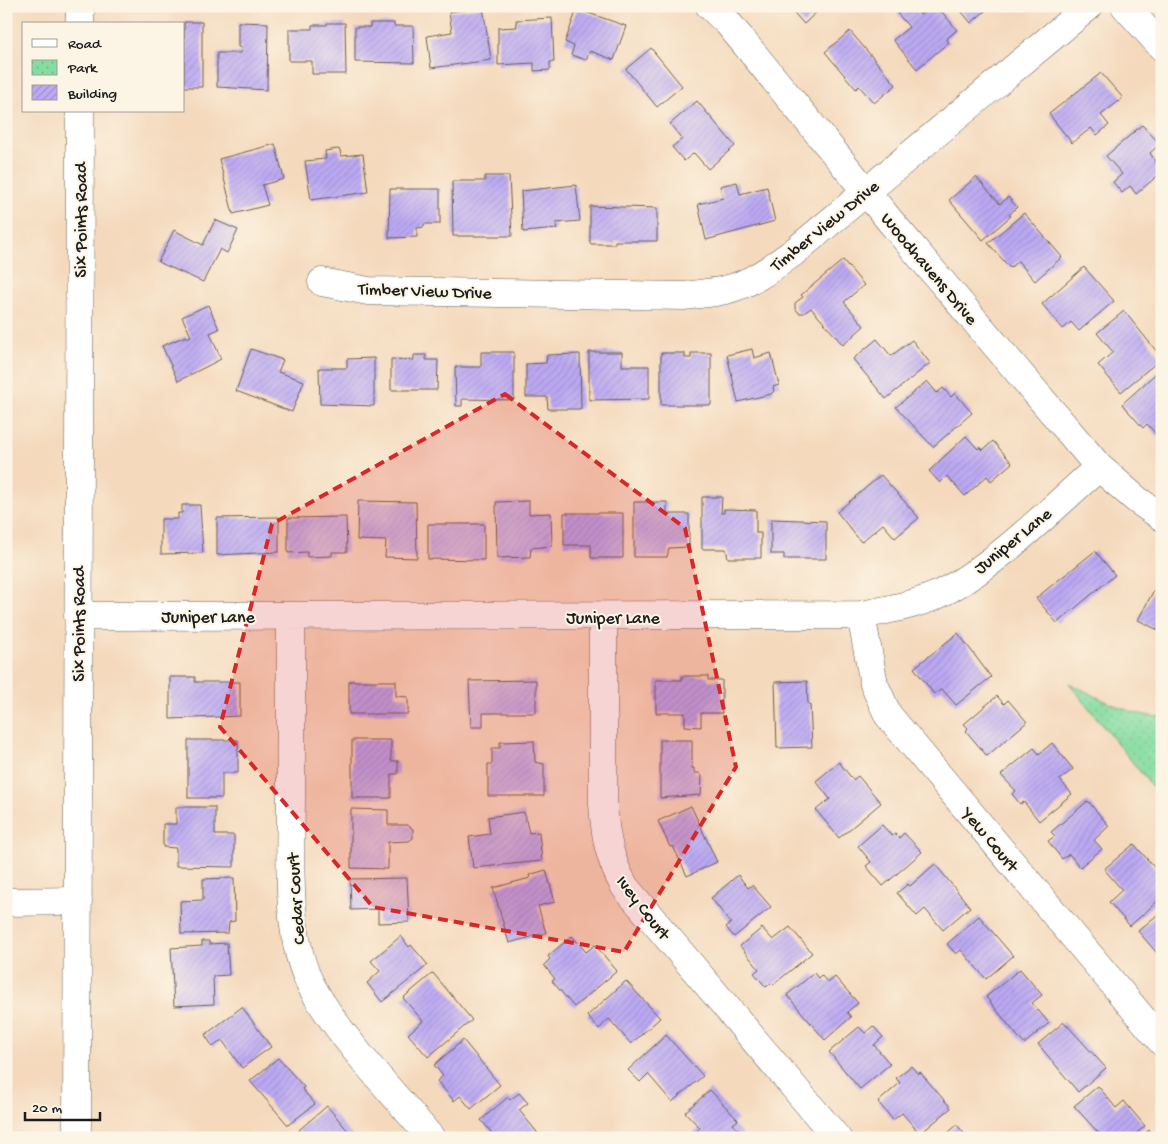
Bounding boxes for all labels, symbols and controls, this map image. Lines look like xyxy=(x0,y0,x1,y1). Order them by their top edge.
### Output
legend xyxy=(22,22,185,112)
text: Road xyxy=(68,36,102,54)
text: Park xyxy=(67,60,98,78)
text: Building xyxy=(67,86,117,104)
street label: Six Points Road xyxy=(72,161,93,278)
street label: Timber View Drive xyxy=(766,176,885,278)
street label: Woodhavens Drive xyxy=(875,209,982,331)
street label: Timber View Drive xyxy=(357,280,493,305)
street label: Juniper Lane xyxy=(971,504,1057,580)
street label: Six Points Road xyxy=(70,565,91,682)
street label: Juniper Lane xyxy=(161,608,256,629)
street label: Juniper Lane xyxy=(566,609,661,630)
street label: Yew Court xyxy=(955,803,1023,878)
street label: Cedar Court xyxy=(284,851,311,945)
street label: Ivey Court xyxy=(610,872,675,946)
scale bar xyxy=(25,1089,100,1121)
text: 20 m xyxy=(32,1100,62,1118)

